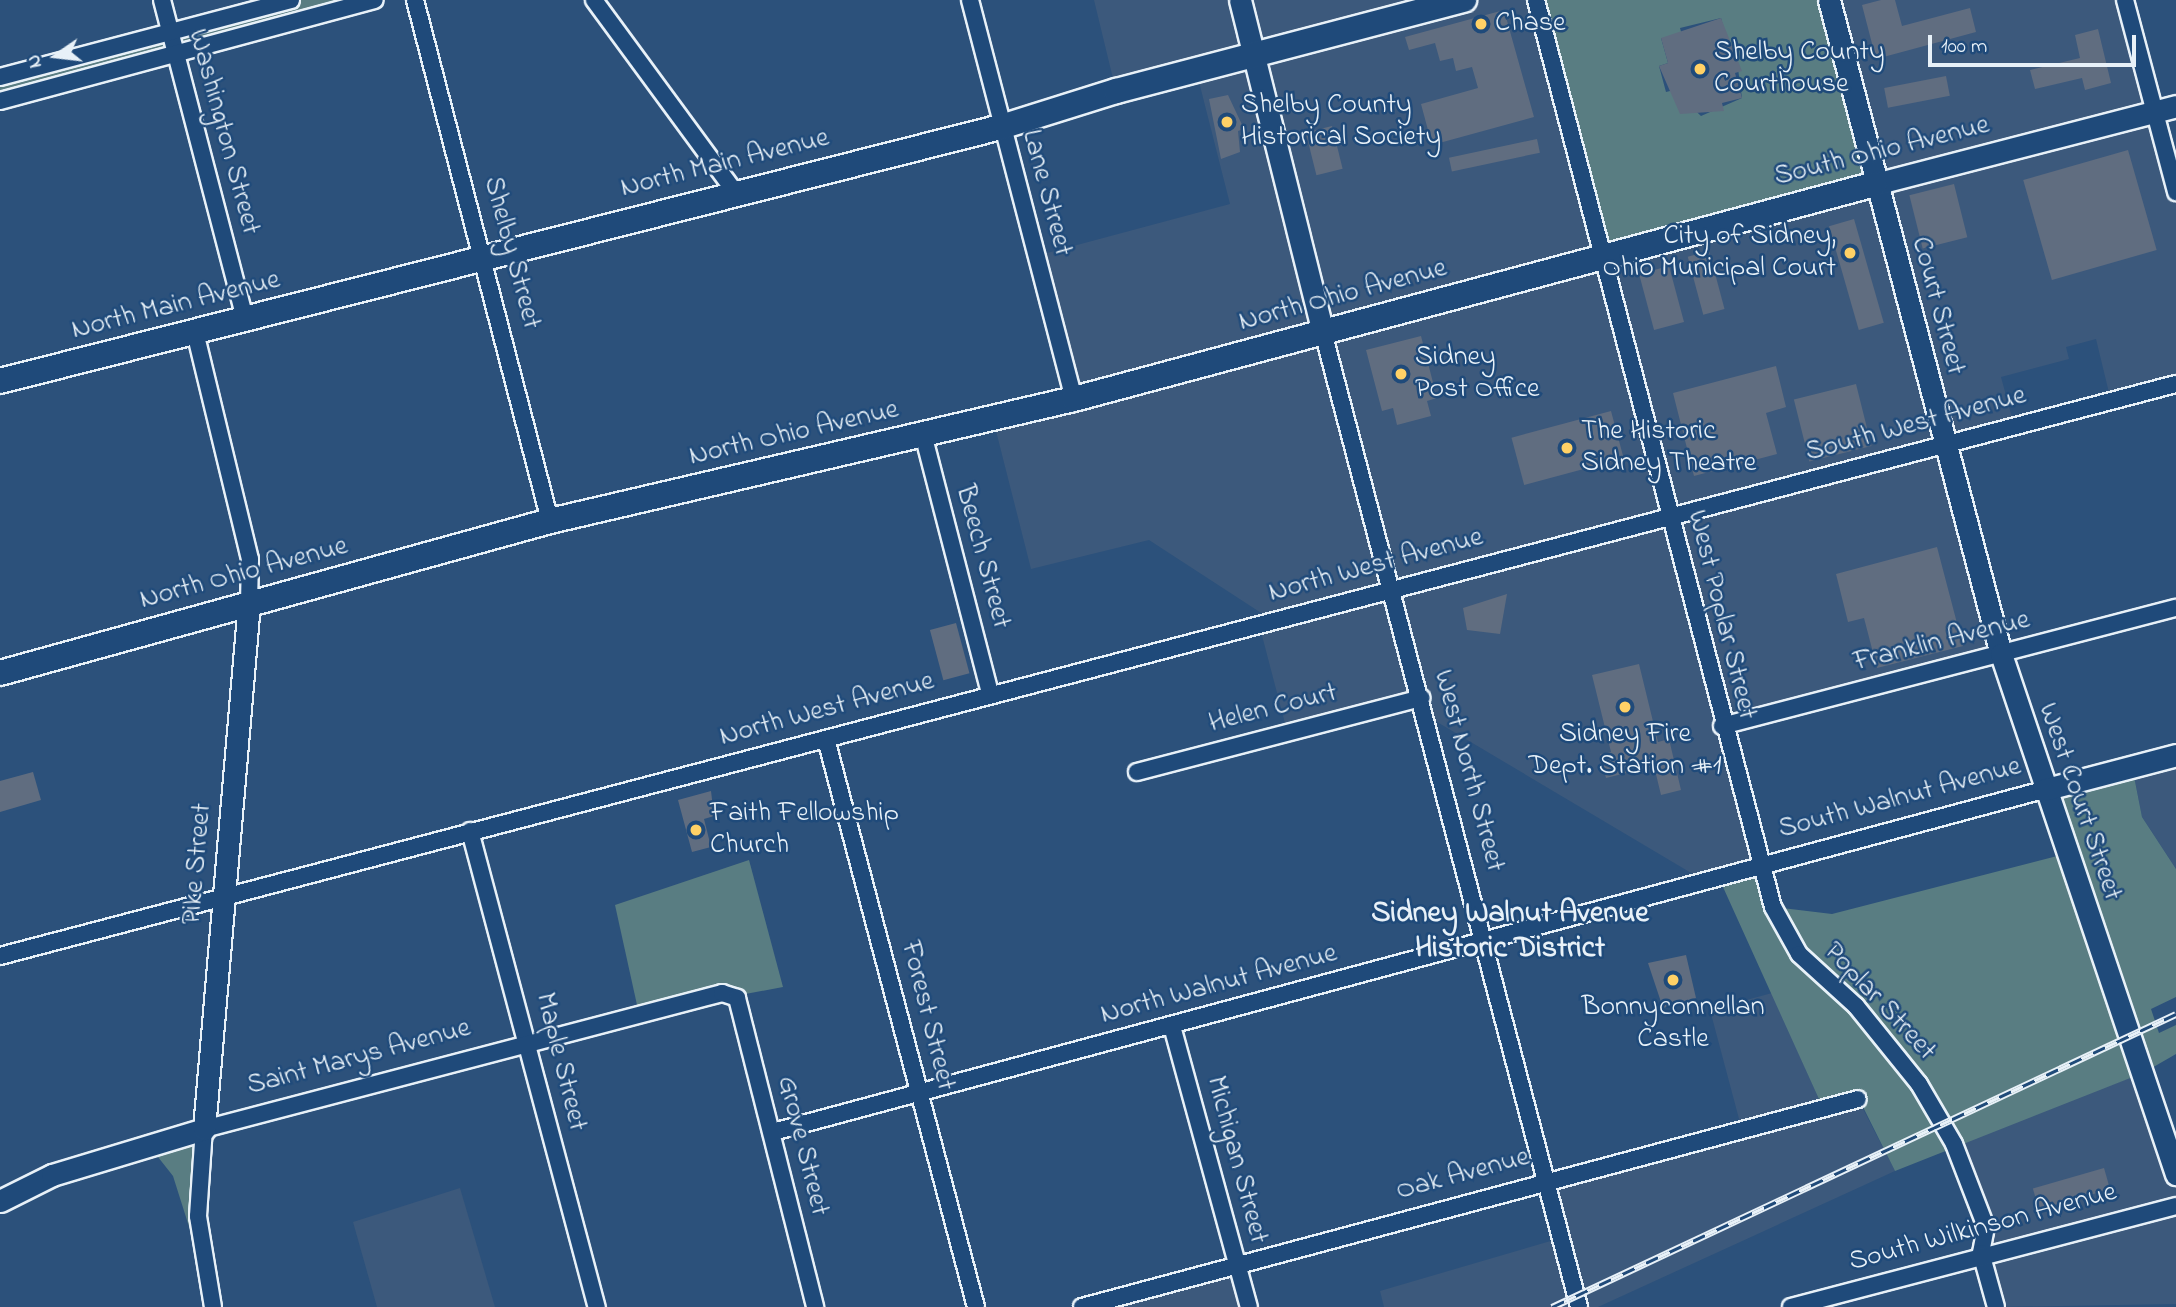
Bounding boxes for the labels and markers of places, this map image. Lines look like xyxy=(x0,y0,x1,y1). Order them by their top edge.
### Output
place label: Chase xyxy=(1495,7,1566,41)
marker: Chase xyxy=(1473,16,1489,32)
place label: Shelby County Courthouse xyxy=(1714,36,1885,102)
marker: Shelby County Courthouse xyxy=(1692,61,1708,77)
place label: Shelby County Historical Society xyxy=(1241,89,1441,155)
marker: Shelby County Historical Society xyxy=(1219,114,1235,130)
place label: City of Sidney, Ohio Municipal Court xyxy=(1602,220,1836,286)
marker: City of Sidney, Ohio Municipal Court xyxy=(1842,245,1858,261)
place label: Sidney Post Office xyxy=(1415,341,1540,407)
marker: Sidney Post Office xyxy=(1393,366,1409,382)
place label: The Historic Sidney Theatre xyxy=(1581,415,1756,481)
marker: The Historic Sidney Theatre xyxy=(1559,440,1575,456)
marker: Sidney Fire Dept. Station #1 xyxy=(1617,699,1633,715)
place label: Sidney Fire Dept. Station #1 xyxy=(1528,718,1722,784)
place label: Faith Fellowship Church xyxy=(710,797,899,863)
marker: Faith Fellowship Church xyxy=(688,822,704,838)
marker: Bonnyconnellan Castle xyxy=(1665,972,1681,988)
place label: Bonnyconnellan Castle xyxy=(1582,991,1764,1057)

